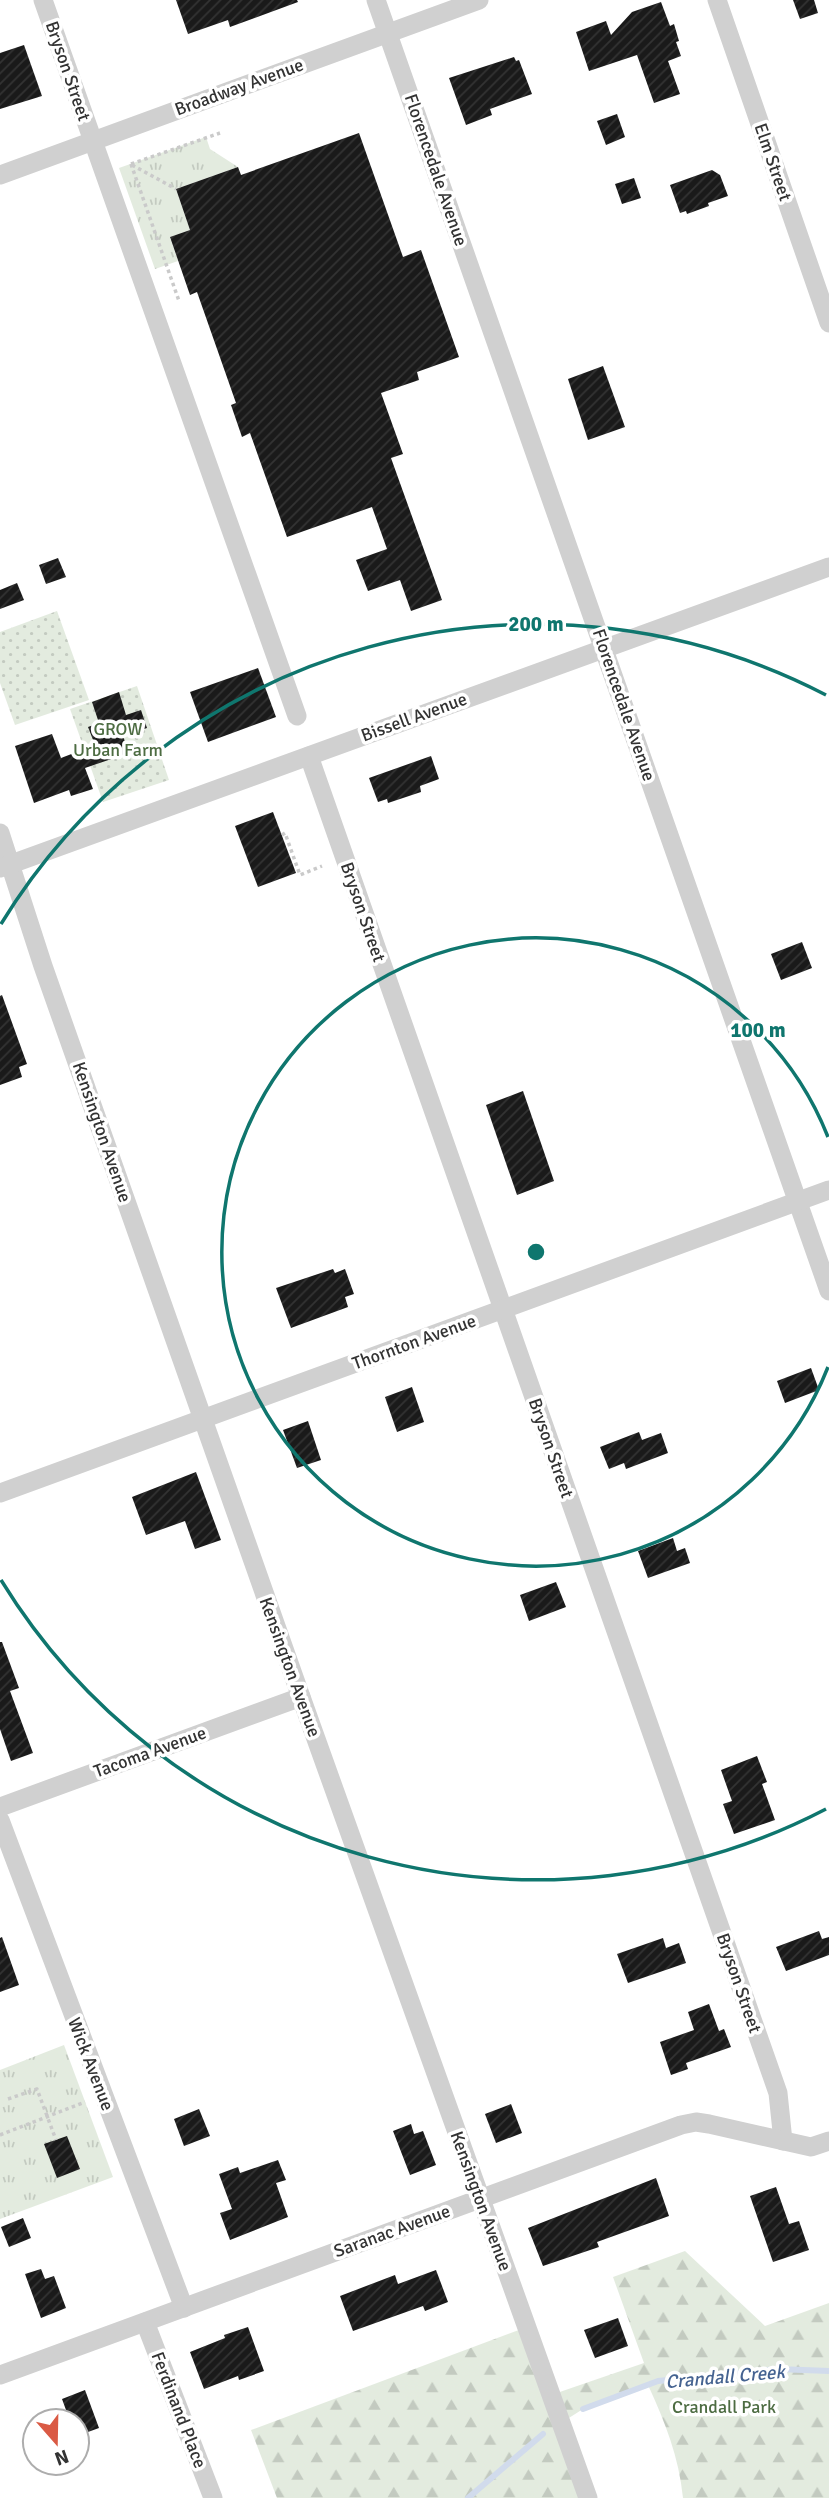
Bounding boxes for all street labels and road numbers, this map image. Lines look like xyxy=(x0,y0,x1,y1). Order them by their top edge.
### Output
street label: Bryson Street xyxy=(41,18,95,124)
street label: Broadway Avenue xyxy=(172,54,306,120)
street label: Florencedale Avenue xyxy=(400,91,472,249)
street label: Elm Street xyxy=(749,120,797,204)
street label: Florencedale Avenue xyxy=(588,626,660,784)
street label: Bissell Avenue xyxy=(358,688,470,746)
street label: Bryson Street xyxy=(336,859,390,965)
street label: Kensington Avenue xyxy=(68,1059,136,1205)
street label: Thornton Avenue xyxy=(349,1309,479,1375)
street label: Bryson Street xyxy=(524,1395,578,1501)
street label: Kensington Avenue xyxy=(255,1594,325,1740)
street label: Tacoma Avenue xyxy=(91,1721,209,1783)
street label: Bryson Street xyxy=(712,1930,766,2036)
street label: Wick Avenue xyxy=(63,2014,119,2114)
street label: Kensington Avenue xyxy=(446,2128,516,2274)
street label: Saranac Avenue xyxy=(331,2200,453,2262)
street label: Ferdinand Place xyxy=(147,2349,211,2471)

